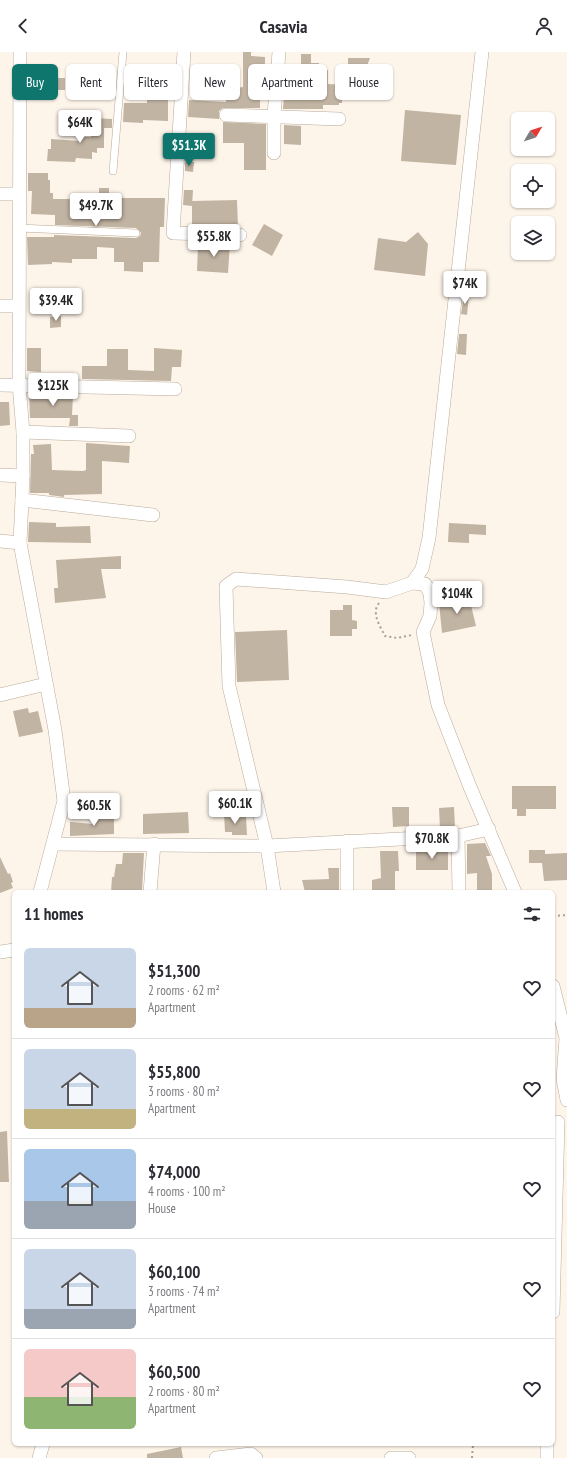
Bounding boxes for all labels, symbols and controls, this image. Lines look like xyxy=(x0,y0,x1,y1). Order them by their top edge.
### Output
icon: back xyxy=(12,15,34,37)
text: Casavia xyxy=(260,15,307,38)
icon: person xyxy=(533,15,555,37)
chip: Buy xyxy=(12,64,58,100)
chip: Rent xyxy=(66,64,116,100)
chip: Filters xyxy=(124,64,182,100)
chip: New xyxy=(190,64,240,100)
chip: Apartment xyxy=(248,64,327,100)
chip: House xyxy=(335,64,393,100)
pin: $64K xyxy=(56,110,104,144)
north arrow xyxy=(511,112,555,156)
map controls xyxy=(511,112,555,260)
text: $64K xyxy=(67,114,93,131)
pin: $51.3K xyxy=(156,133,222,167)
text: $51.3K xyxy=(172,137,206,154)
button: locate xyxy=(511,164,555,208)
pin: $49.7K xyxy=(63,193,129,227)
text: $49.7K xyxy=(79,197,113,214)
button: layers xyxy=(511,216,555,260)
pin: $55.8K xyxy=(181,224,247,258)
text: $55.8K xyxy=(197,228,231,245)
pin: $74K xyxy=(441,271,489,305)
text: $74K xyxy=(452,275,478,292)
pin: $39.4K xyxy=(23,288,89,322)
text: $39.4K xyxy=(39,292,73,309)
pin: $125K xyxy=(25,373,81,407)
text: $125K xyxy=(37,377,69,394)
pin: $104K xyxy=(429,581,485,615)
text: $104K xyxy=(441,585,473,602)
pin: $60.1K xyxy=(202,791,268,825)
pin: $60.5K xyxy=(61,793,127,827)
text: $60.1K xyxy=(218,795,252,812)
text: $60.5K xyxy=(77,797,111,814)
pin: $70.8K xyxy=(399,826,465,860)
text: $70.8K xyxy=(415,830,449,847)
text: 11 homes xyxy=(24,903,83,925)
icon: filters xyxy=(521,903,543,925)
text: $51,300 xyxy=(148,960,200,982)
icon: home xyxy=(56,964,104,1012)
icon: heart xyxy=(521,977,543,999)
text: 2 rooms · 62 m² xyxy=(148,982,220,999)
text: Apartment xyxy=(148,999,196,1016)
text: $55,800 xyxy=(148,1061,200,1083)
icon: home xyxy=(56,1065,104,1113)
icon: heart xyxy=(521,1078,543,1100)
text: 3 rooms · 80 m² xyxy=(148,1083,220,1100)
text: Apartment xyxy=(148,1100,196,1117)
text: $74,000 xyxy=(148,1161,200,1183)
icon: home xyxy=(56,1165,104,1213)
icon: heart xyxy=(521,1178,543,1200)
text: 4 rooms · 100 m² xyxy=(148,1183,226,1200)
text: House xyxy=(148,1200,176,1217)
text: $60,100 xyxy=(148,1261,200,1283)
icon: home xyxy=(56,1265,104,1313)
icon: heart xyxy=(521,1278,543,1300)
text: 3 rooms · 74 m² xyxy=(148,1283,220,1300)
text: Apartment xyxy=(148,1300,196,1317)
text: $60,500 xyxy=(148,1361,200,1383)
icon: home xyxy=(56,1365,104,1413)
icon: heart xyxy=(521,1378,543,1400)
text: 2 rooms · 80 m² xyxy=(148,1383,220,1400)
text: Apartment xyxy=(148,1400,196,1417)

